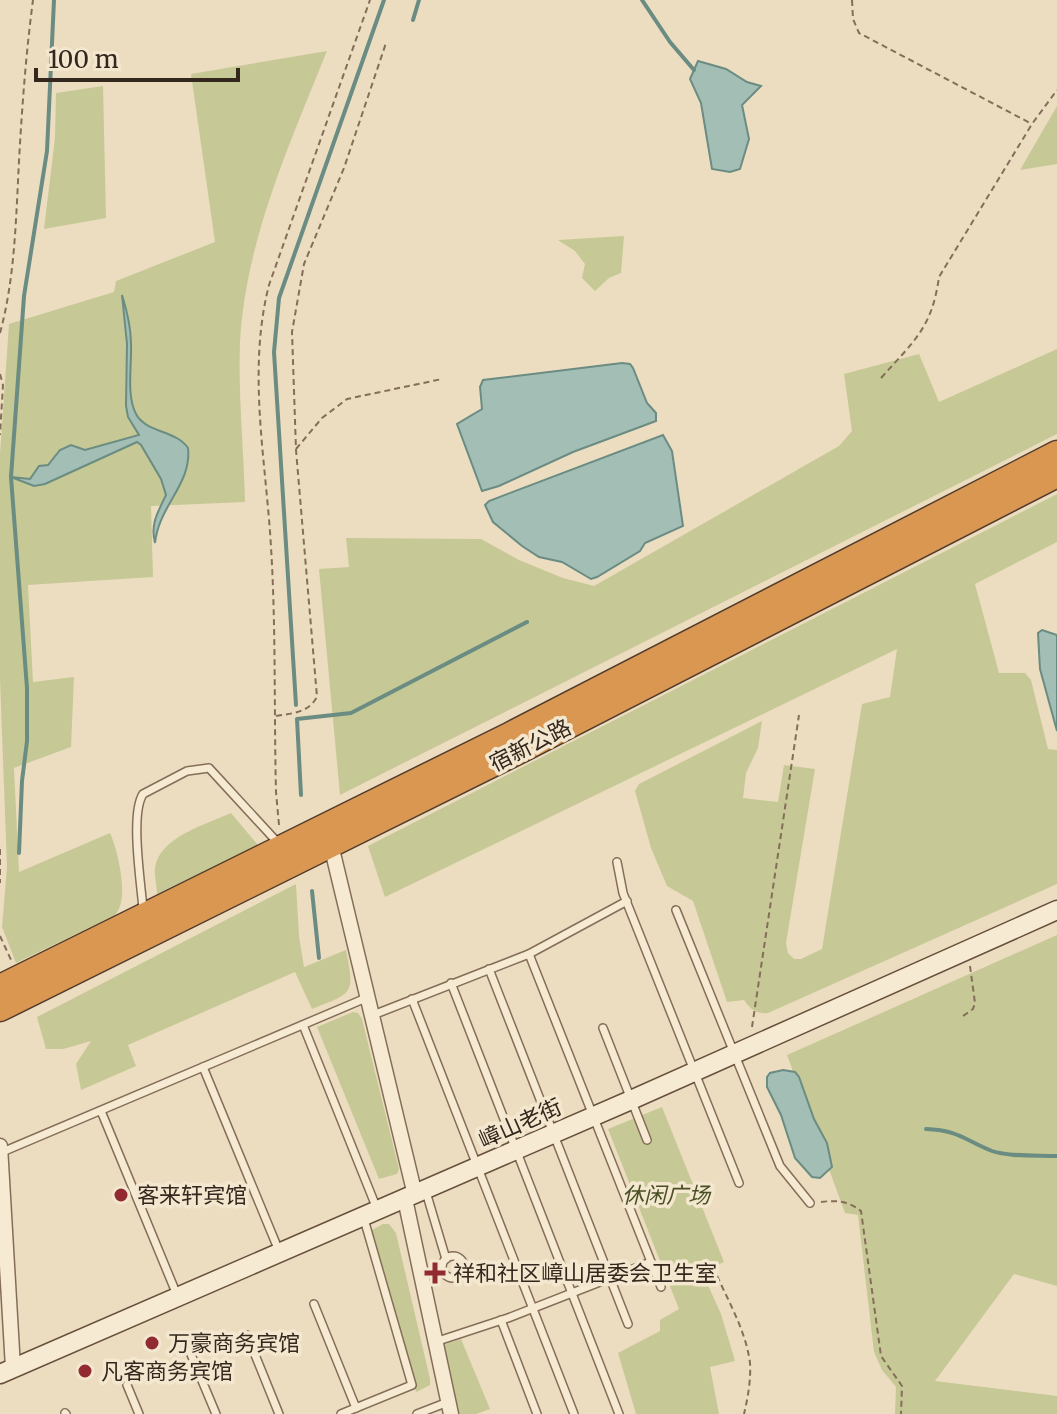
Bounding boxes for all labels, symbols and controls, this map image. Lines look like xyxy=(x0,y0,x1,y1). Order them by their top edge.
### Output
scale bar xyxy=(36,32,238,82)
text: 100 m xyxy=(48,44,119,75)
street label: 宿新公路 xyxy=(484,713,576,777)
street label: 嶂山老街 xyxy=(474,1092,566,1154)
place label: 客来轩宾馆 xyxy=(137,1181,247,1209)
park label: 休闲广场 xyxy=(622,1181,712,1209)
marker: 客来轩宾馆 xyxy=(112,1186,130,1204)
place label: 祥和社区嶂山居委会卫生室 xyxy=(453,1259,717,1287)
marker: 祥和社区嶂山居委会卫生室 xyxy=(424,1262,446,1284)
place label: 万豪商务宾馆 xyxy=(168,1329,300,1357)
marker: 万豪商务宾馆 xyxy=(143,1334,161,1352)
place label: 凡客商务宾馆 xyxy=(101,1357,233,1385)
marker: 凡客商务宾馆 xyxy=(76,1362,94,1380)

